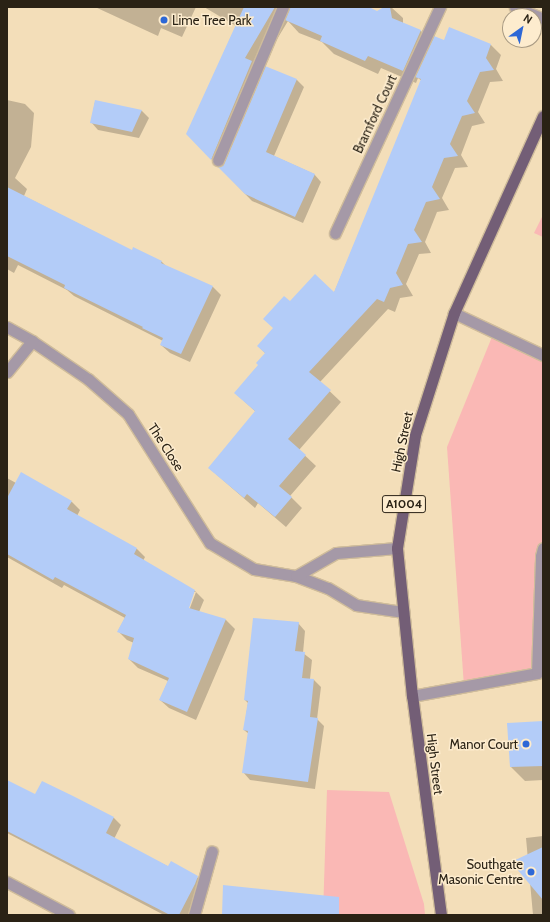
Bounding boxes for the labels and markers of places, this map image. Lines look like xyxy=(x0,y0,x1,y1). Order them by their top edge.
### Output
place label: Lime Tree Park xyxy=(172,12,252,28)
marker: Lime Tree Park xyxy=(159,15,169,25)
place label: Manor Court xyxy=(450,736,518,752)
marker: Manor Court xyxy=(521,739,531,749)
place label: Southgate Masonic Centre xyxy=(438,857,523,888)
marker: Southgate Masonic Centre xyxy=(526,867,536,877)

